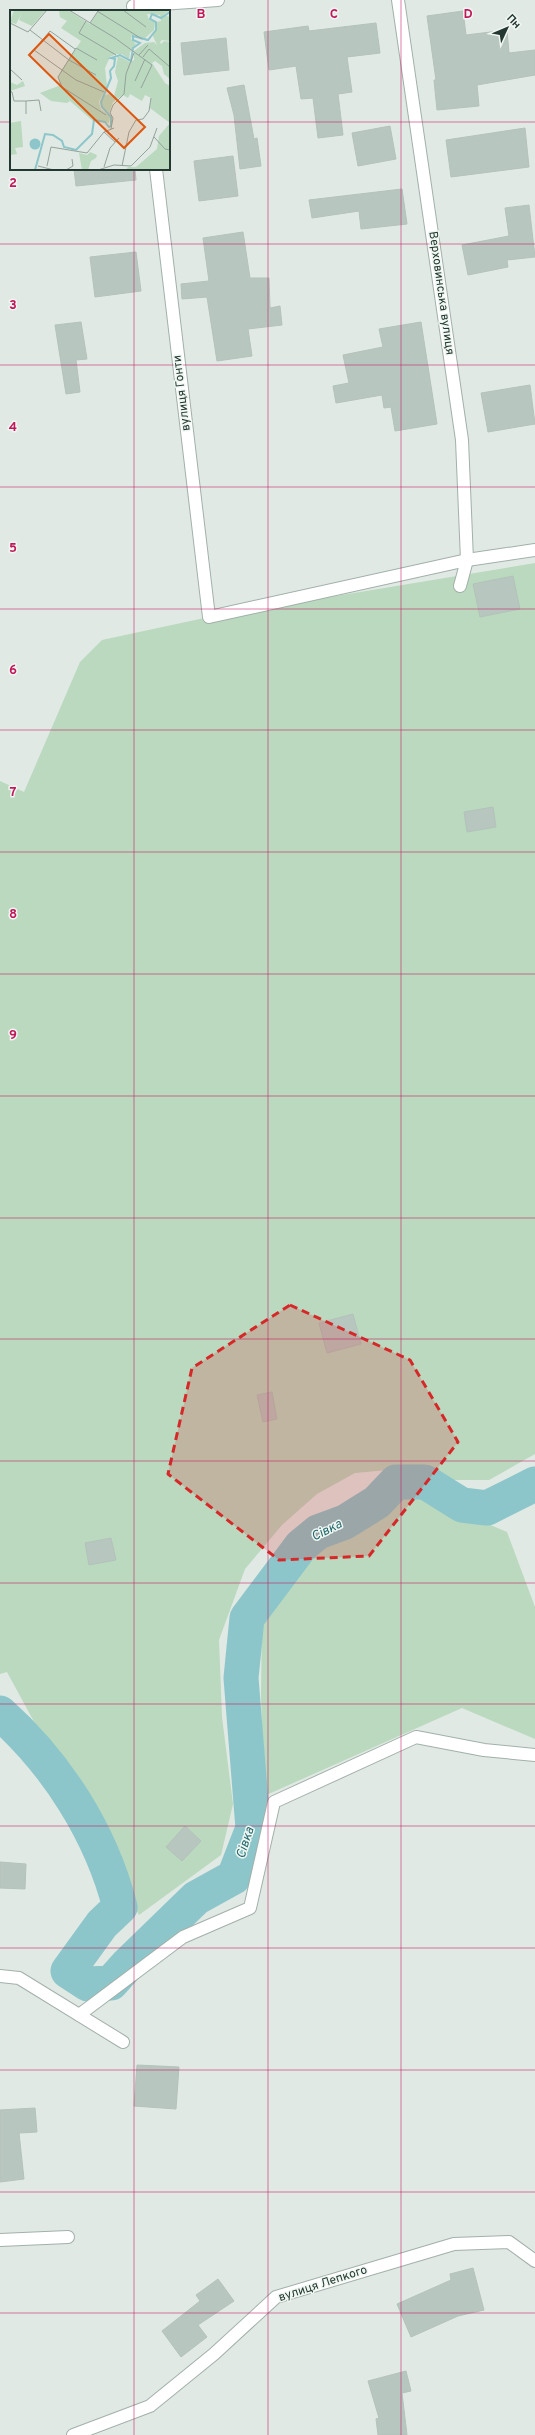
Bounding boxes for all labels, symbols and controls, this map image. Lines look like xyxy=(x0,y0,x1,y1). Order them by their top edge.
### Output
text: B xyxy=(197,7,206,23)
text: C xyxy=(330,7,338,23)
text: D xyxy=(463,7,473,23)
north arrow xyxy=(487,8,527,48)
inset map xyxy=(10,10,170,170)
text: Пн xyxy=(503,12,524,32)
text: 2 xyxy=(9,176,17,192)
street label: Верховинська вулиця xyxy=(424,230,458,356)
text: 3 xyxy=(9,298,17,314)
street label: вулиця Гонти xyxy=(169,354,195,432)
text: 4 xyxy=(9,420,17,436)
text: 5 xyxy=(9,541,17,557)
text: 6 xyxy=(9,663,17,679)
text: 7 xyxy=(10,785,17,801)
text: 8 xyxy=(9,907,17,923)
text: 9 xyxy=(9,1028,17,1044)
water label: Сівка xyxy=(309,1516,345,1545)
water label: Сівка xyxy=(233,1825,259,1861)
street label: вулиця Лепкого xyxy=(277,2262,370,2306)

